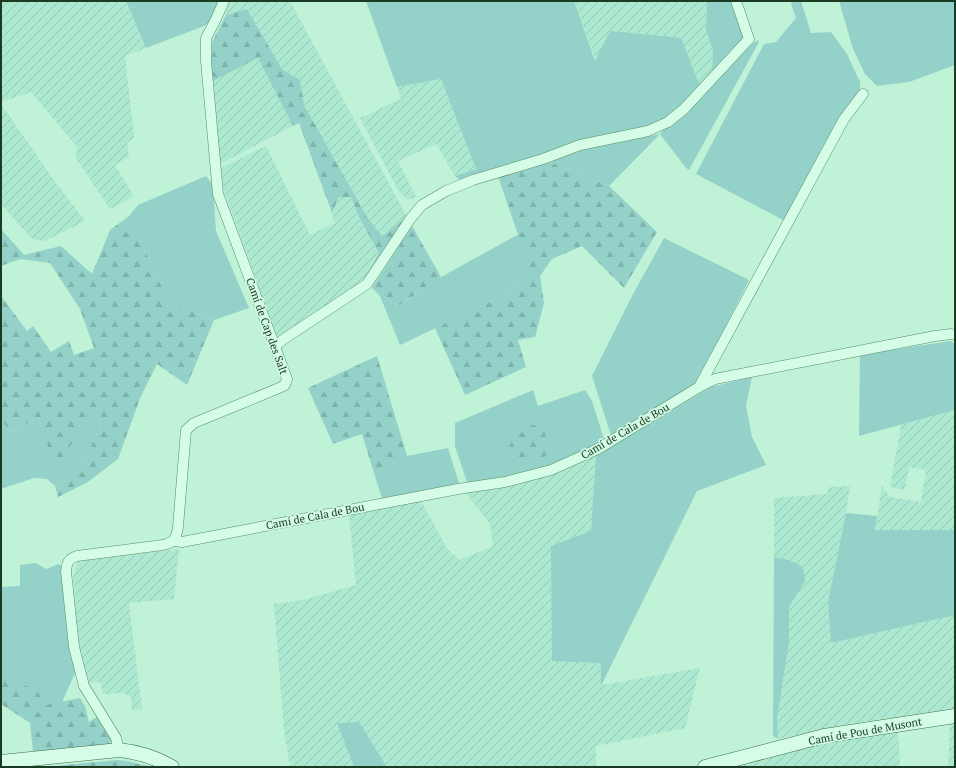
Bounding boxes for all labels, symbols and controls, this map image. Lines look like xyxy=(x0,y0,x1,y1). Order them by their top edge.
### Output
street label: Camí de Cap des Salt xyxy=(243,276,291,376)
street label: Camí de Cala de Bou xyxy=(578,400,672,462)
street label: Camí de Cala de Bou xyxy=(265,499,366,532)
street label: Camí de Pou de Musont xyxy=(807,714,923,748)

